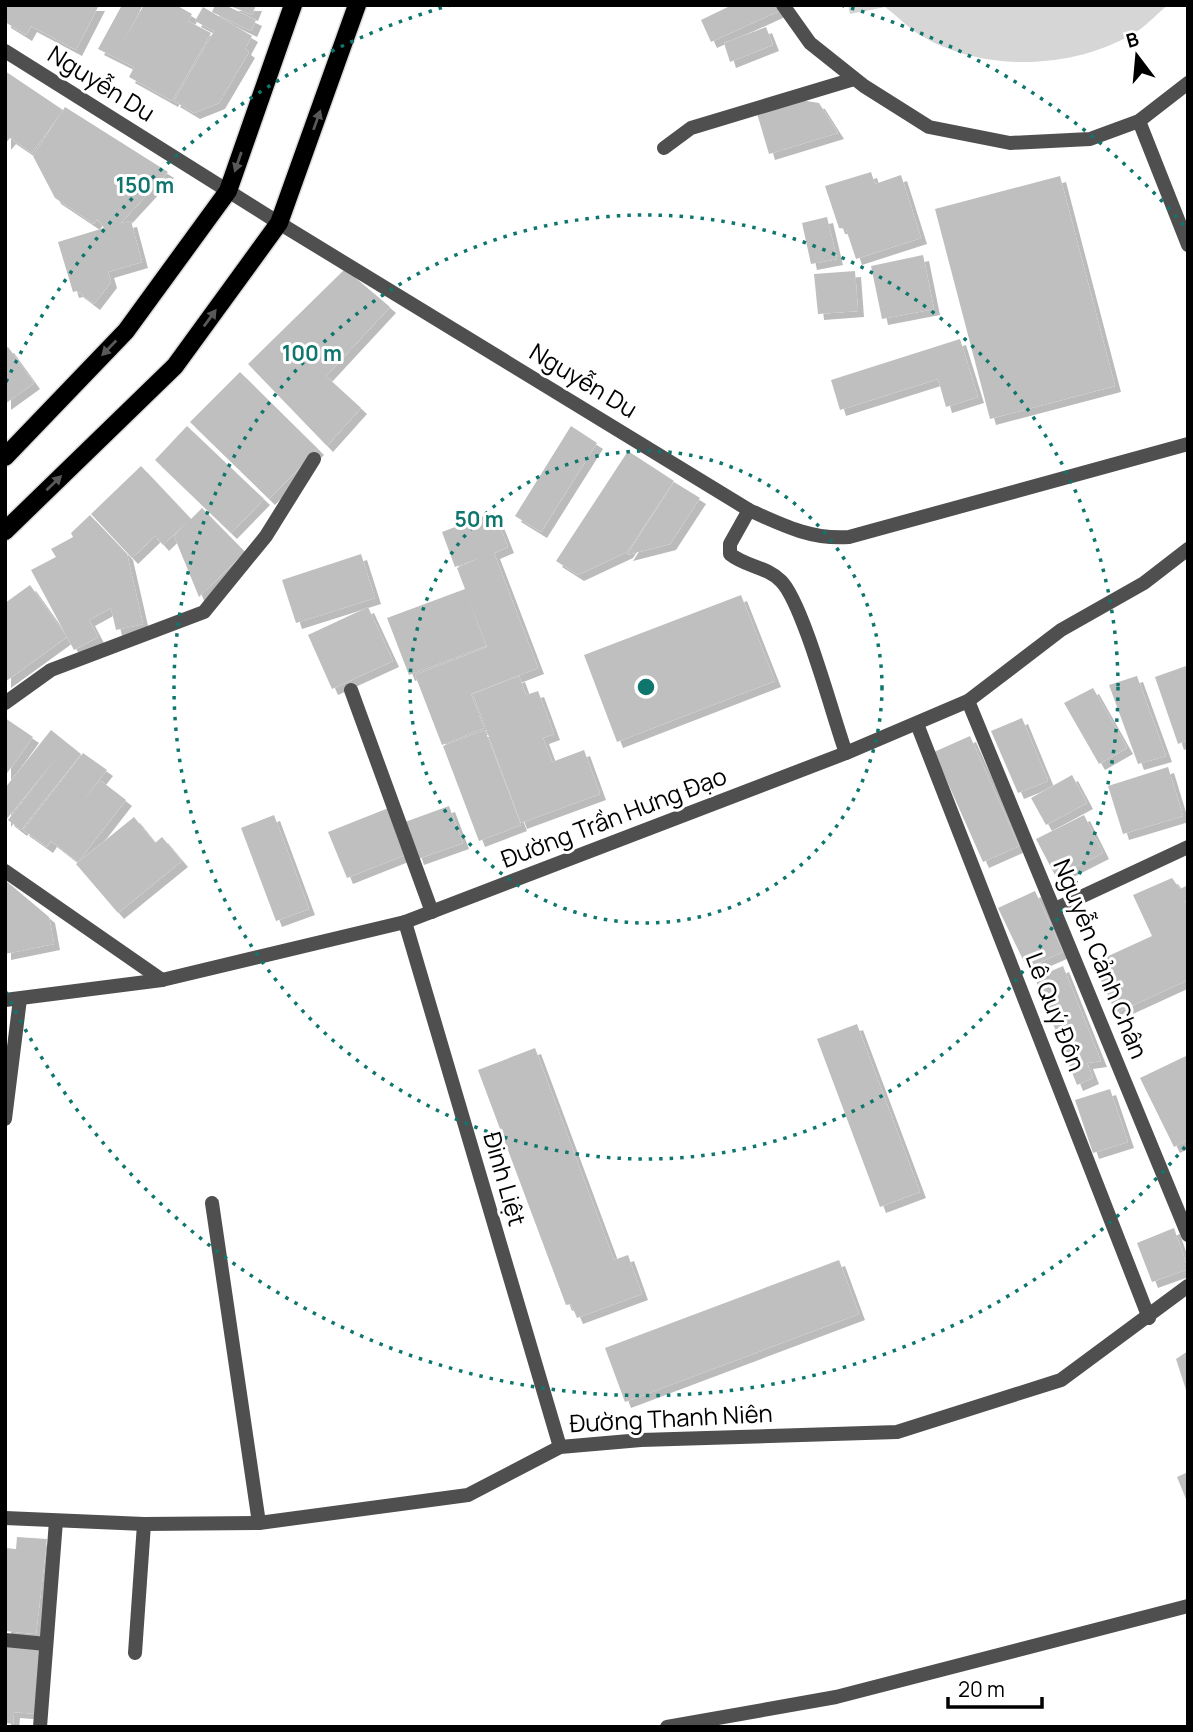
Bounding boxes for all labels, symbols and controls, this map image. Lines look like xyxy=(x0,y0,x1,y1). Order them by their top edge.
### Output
north arrow xyxy=(1102,21,1172,91)
text: B xyxy=(1123,26,1142,54)
street label: Nguyễn Du xyxy=(42,37,161,129)
one-way arrow xyxy=(312,109,323,130)
one-way arrow xyxy=(232,152,243,173)
text: 150 m xyxy=(116,171,174,199)
one-way arrow xyxy=(203,309,217,327)
street label: Nguyễn Du xyxy=(524,335,644,425)
one-way arrow xyxy=(102,339,118,356)
text: 100 m xyxy=(282,339,342,367)
one-way arrow xyxy=(46,475,63,492)
text: 50 m xyxy=(454,505,504,533)
centre of rings xyxy=(634,675,658,699)
street label: Đường Trần Hưng Đạo xyxy=(496,758,731,875)
street label: Nguyễn Cảnh Chân xyxy=(1046,854,1157,1063)
street label: Lê Quý Đôn xyxy=(1019,947,1094,1076)
street label: Đinh Liệt xyxy=(476,1128,535,1229)
street label: Đường Thanh Niên xyxy=(569,1396,773,1439)
scale bar xyxy=(948,1666,1042,1710)
text: 20 m xyxy=(958,1675,1005,1703)

